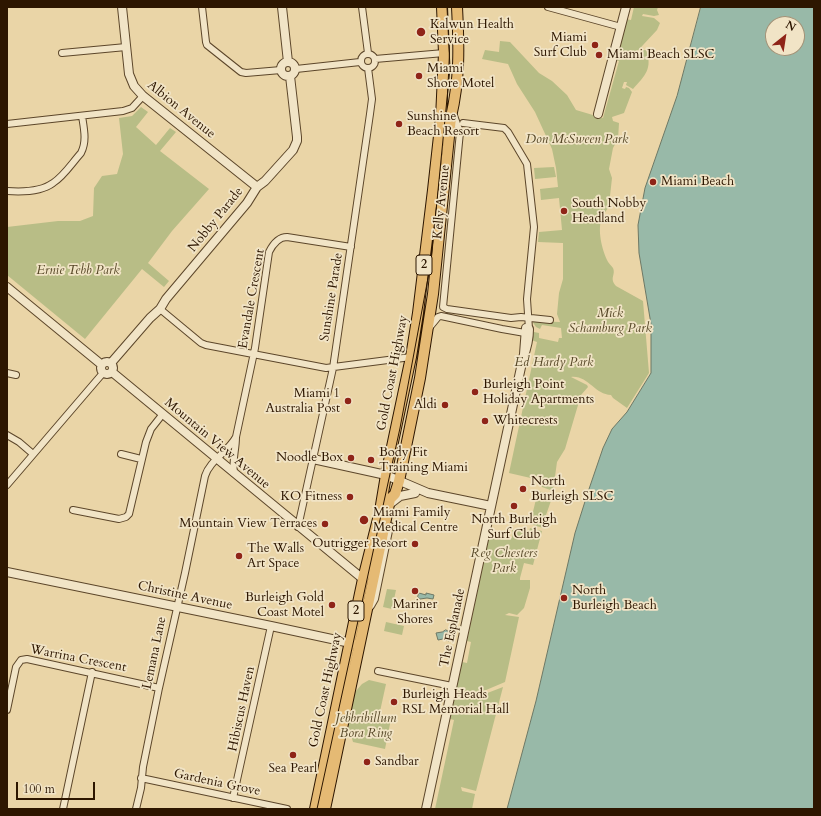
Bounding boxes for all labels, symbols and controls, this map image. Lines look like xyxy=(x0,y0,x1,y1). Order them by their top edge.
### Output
north arrow xyxy=(765,16,805,56)
place label: Kalwun Health Service xyxy=(430,17,514,48)
text: N xyxy=(783,17,799,35)
marker: Kalwun Health Service xyxy=(415,26,427,38)
place label: Miami Surf Club xyxy=(534,30,587,61)
marker: Miami Surf Club xyxy=(590,40,600,50)
place label: Miami Beach SLSC xyxy=(607,47,714,63)
marker: Miami Beach SLSC xyxy=(594,50,604,60)
place label: Miami Shore Motel xyxy=(427,61,494,92)
marker: Miami Shore Motel xyxy=(414,71,424,81)
street label: Albion Avenue xyxy=(144,78,218,142)
place label: Sunshine Beach Resort xyxy=(407,109,479,140)
marker: Sunshine Beach Resort xyxy=(394,119,404,129)
park label: Don McSween Park xyxy=(526,132,628,148)
street label: Kelly Avenue xyxy=(430,164,454,240)
place label: Miami Beach xyxy=(661,174,734,190)
marker: Miami Beach xyxy=(648,177,658,187)
street label: Nobby Parade xyxy=(185,184,247,256)
place label: South Nobby Headland xyxy=(572,196,646,227)
marker: South Nobby Headland xyxy=(559,206,569,216)
street label: Evandale Crescent xyxy=(236,248,268,350)
street label: Sunshine Parade xyxy=(317,252,347,342)
road number: 2 xyxy=(416,255,432,275)
park label: Ernie Tebb Park xyxy=(36,263,120,279)
park label: Mick Schamburg Park xyxy=(568,306,652,337)
street label: Gold Coast Highway xyxy=(374,314,412,432)
park label: Ed Hardy Park xyxy=(514,355,594,371)
place label: Burleigh Point Holiday Apartments xyxy=(483,377,594,408)
place label: Miami 1 Australia Post xyxy=(266,386,340,417)
marker: Burleigh Point Holiday Apartments xyxy=(470,387,480,397)
street label: Mountain View Avenue xyxy=(161,395,273,493)
marker: Miami 1 Australia Post xyxy=(343,396,353,406)
place label: Aldi xyxy=(414,397,437,413)
marker: Aldi xyxy=(440,400,450,410)
place label: Whitecrests xyxy=(493,413,558,429)
marker: Whitecrests xyxy=(480,416,490,426)
place label: Body Fit Training Miami xyxy=(379,445,468,476)
place label: Noodle Box xyxy=(276,450,343,466)
marker: Noodle Box xyxy=(346,453,356,463)
marker: Body Fit Training Miami xyxy=(366,455,376,465)
place label: North Burleigh SLSC xyxy=(531,474,613,505)
marker: North Burleigh SLSC xyxy=(518,484,528,494)
place label: KO Fitness xyxy=(280,489,342,505)
marker: KO Fitness xyxy=(345,492,355,502)
marker: North Burleigh Surf Club xyxy=(509,501,519,511)
place label: Miami Family Medical Centre xyxy=(373,505,458,536)
place label: North Burleigh Surf Club xyxy=(471,512,557,543)
marker: Miami Family Medical Centre xyxy=(358,514,370,526)
place label: Mountain View Terraces xyxy=(179,516,317,532)
marker: Mountain View Terraces xyxy=(320,519,330,529)
place label: Outrigger Resort xyxy=(312,536,407,552)
marker: Outrigger Resort xyxy=(410,539,420,549)
place label: The Walls Art Space xyxy=(247,541,304,572)
park label: Reg Chesters Park xyxy=(471,546,537,577)
marker: The Walls Art Space xyxy=(234,551,244,561)
street label: Christine Avenue xyxy=(136,578,234,614)
place label: North Burleigh Beach xyxy=(572,583,657,614)
marker: Mariner Shores xyxy=(410,586,420,596)
street label: The Esplanade xyxy=(437,587,469,669)
place label: Burleigh Gold Coast Motel xyxy=(245,590,324,621)
marker: North Burleigh Beach xyxy=(559,593,569,603)
place label: Mariner Shores xyxy=(393,597,437,628)
marker: Burleigh Gold Coast Motel xyxy=(327,600,337,610)
road number: 2 xyxy=(348,601,364,621)
street label: Lemana Lane xyxy=(140,615,170,691)
street label: Gold Coast Highway xyxy=(306,631,346,749)
street label: Warrina Crescent xyxy=(28,642,128,676)
street label: Hibiscus Haven xyxy=(225,665,259,753)
place label: Burleigh Heads RSL Memorial Hall xyxy=(402,687,509,718)
marker: Burleigh Heads RSL Memorial Hall xyxy=(389,697,399,707)
park label: Jebbribillum Bora Ring xyxy=(335,711,397,742)
marker: Sea Pearl xyxy=(288,750,298,760)
place label: Sandbar xyxy=(375,754,419,770)
marker: Sandbar xyxy=(362,757,372,767)
place label: Sea Pearl xyxy=(269,761,317,777)
street label: Gardenia Grove xyxy=(172,766,262,800)
scale bar xyxy=(18,774,97,800)
text: 100 m xyxy=(23,781,55,797)

